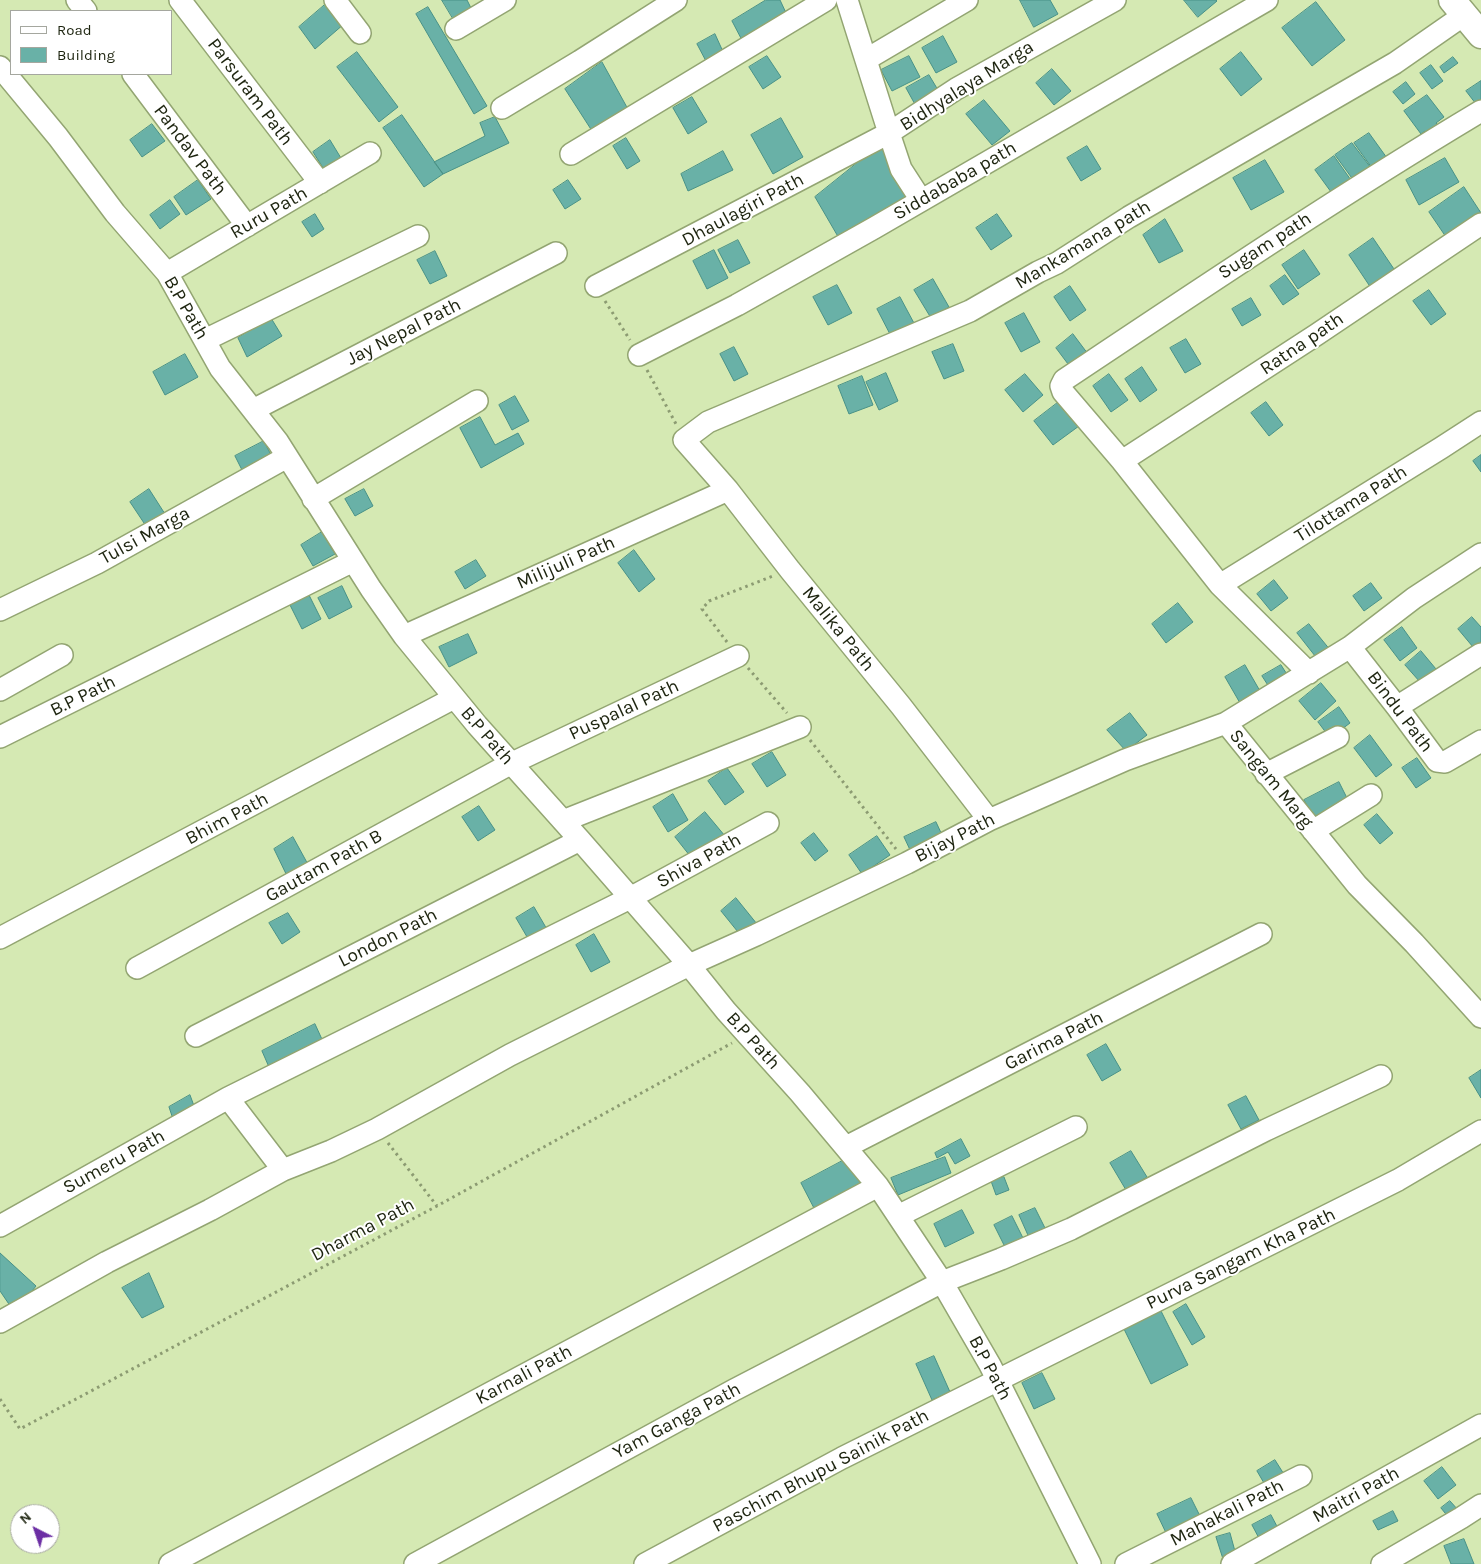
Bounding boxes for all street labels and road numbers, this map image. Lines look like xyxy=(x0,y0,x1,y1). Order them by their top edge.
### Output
street label: Parsuram Path xyxy=(202,34,298,150)
street label: Bidhyalaya Marga xyxy=(896,36,1038,136)
street label: Pandav Path xyxy=(148,100,232,200)
street label: Siddababa path xyxy=(889,137,1021,225)
street label: Dhaulagiri Path xyxy=(678,168,808,252)
street label: Ruru Path xyxy=(226,182,312,244)
street label: Mankamana path xyxy=(1011,196,1155,294)
street label: Sugam path xyxy=(1214,207,1316,285)
street label: B.P Path xyxy=(159,272,213,344)
street label: Jay Nepal Path xyxy=(343,293,465,371)
street label: Ratna path xyxy=(1256,308,1348,380)
street label: Tilottama Path xyxy=(1291,460,1411,548)
street label: Tulsi Marga xyxy=(96,502,194,570)
street label: Milijuli Path xyxy=(513,531,619,595)
street label: Malika Path xyxy=(797,582,879,676)
street label: Bindu Path xyxy=(1362,667,1438,757)
street label: B.P Path xyxy=(47,670,119,722)
street label: Puspalal Path xyxy=(565,675,683,745)
street label: B.P Path xyxy=(455,702,519,770)
street label: Sangam Marg xyxy=(1224,725,1318,833)
street label: Bhim Path xyxy=(182,788,272,850)
street label: Bijay Path xyxy=(911,808,999,868)
street label: Gautam Path B xyxy=(262,825,386,907)
street label: Shiva Path xyxy=(653,829,745,893)
street label: London Path xyxy=(335,903,441,973)
street label: Garima Path xyxy=(1001,1006,1107,1076)
street label: B.P Path xyxy=(721,1007,785,1075)
street label: Sumeru Path xyxy=(59,1125,169,1199)
street label: Dharma Path xyxy=(307,1193,419,1267)
street label: Purva Sangam Kha Path xyxy=(1143,1203,1339,1315)
street label: B.P Path xyxy=(964,1332,1016,1404)
street label: Karnali Path xyxy=(472,1340,576,1410)
street label: Yam Ganga Path xyxy=(609,1378,745,1464)
street label: Paschim Bhupu Sainik Path xyxy=(709,1404,933,1538)
street label: Maitri Path xyxy=(1308,1462,1404,1528)
street label: Mahakali Path xyxy=(1166,1475,1288,1551)

